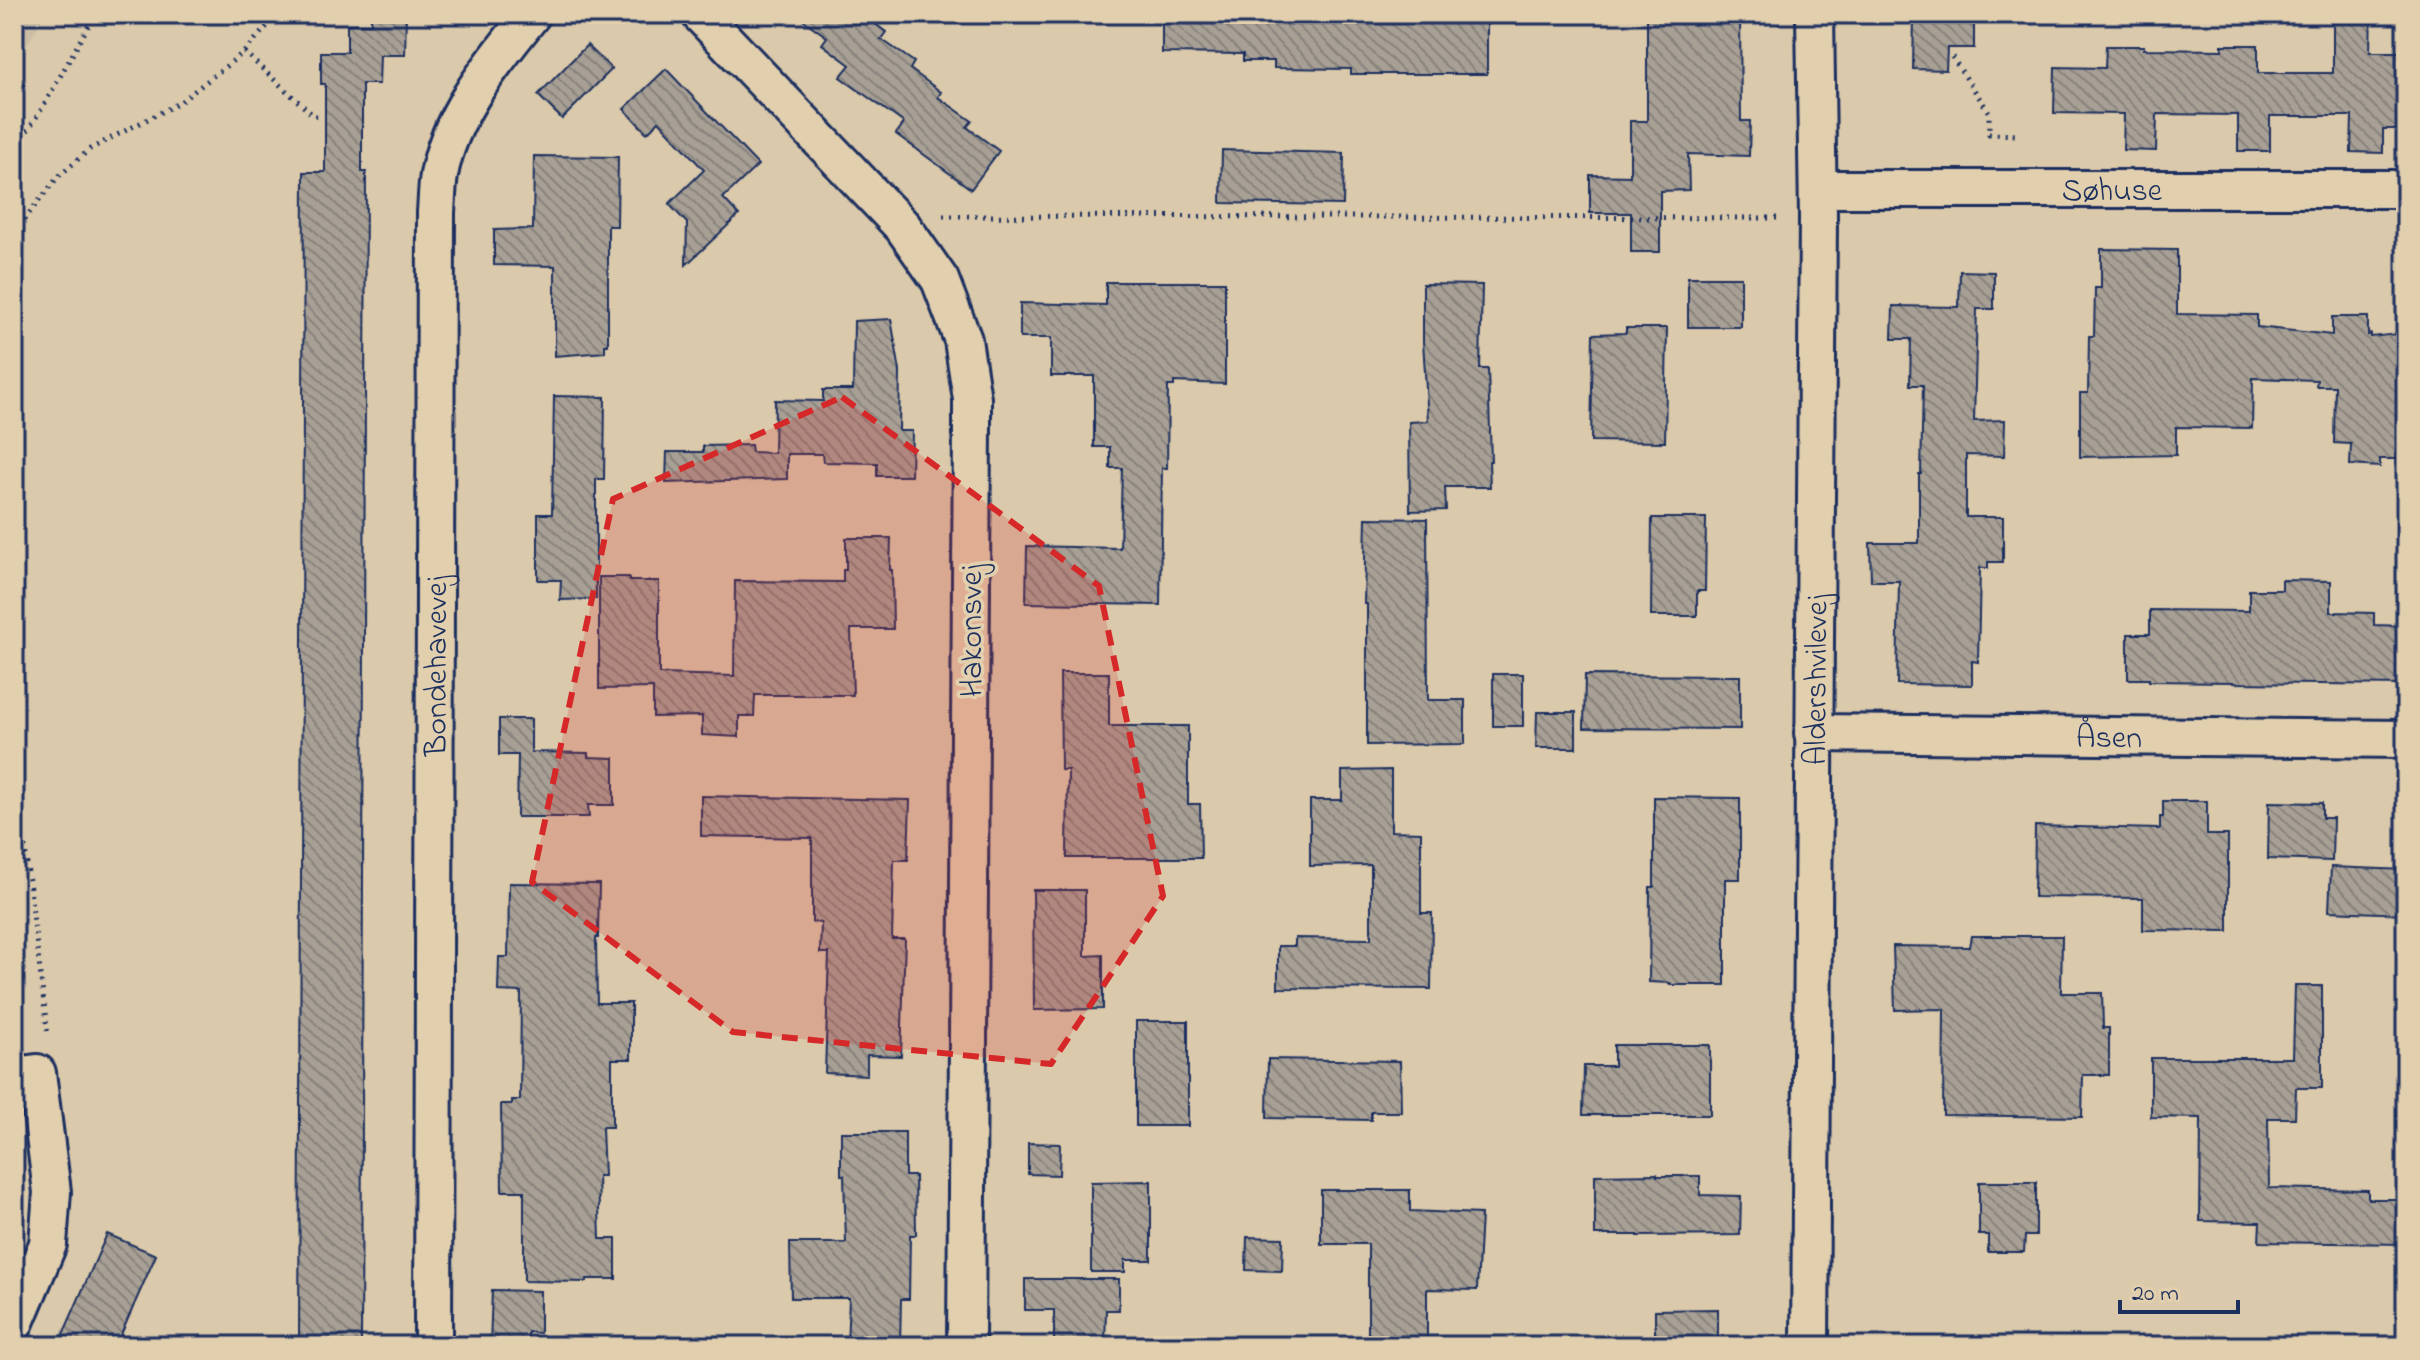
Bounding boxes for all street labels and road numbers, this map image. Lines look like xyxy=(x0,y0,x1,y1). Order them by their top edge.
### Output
street label: Søhuse xyxy=(2062,169,2163,216)
street label: Hakonsvej xyxy=(950,564,997,697)
street label: Bondehavevej xyxy=(415,575,462,757)
street label: Aldershvilevej xyxy=(1794,594,1842,766)
street label: Åsen xyxy=(2076,716,2142,763)

